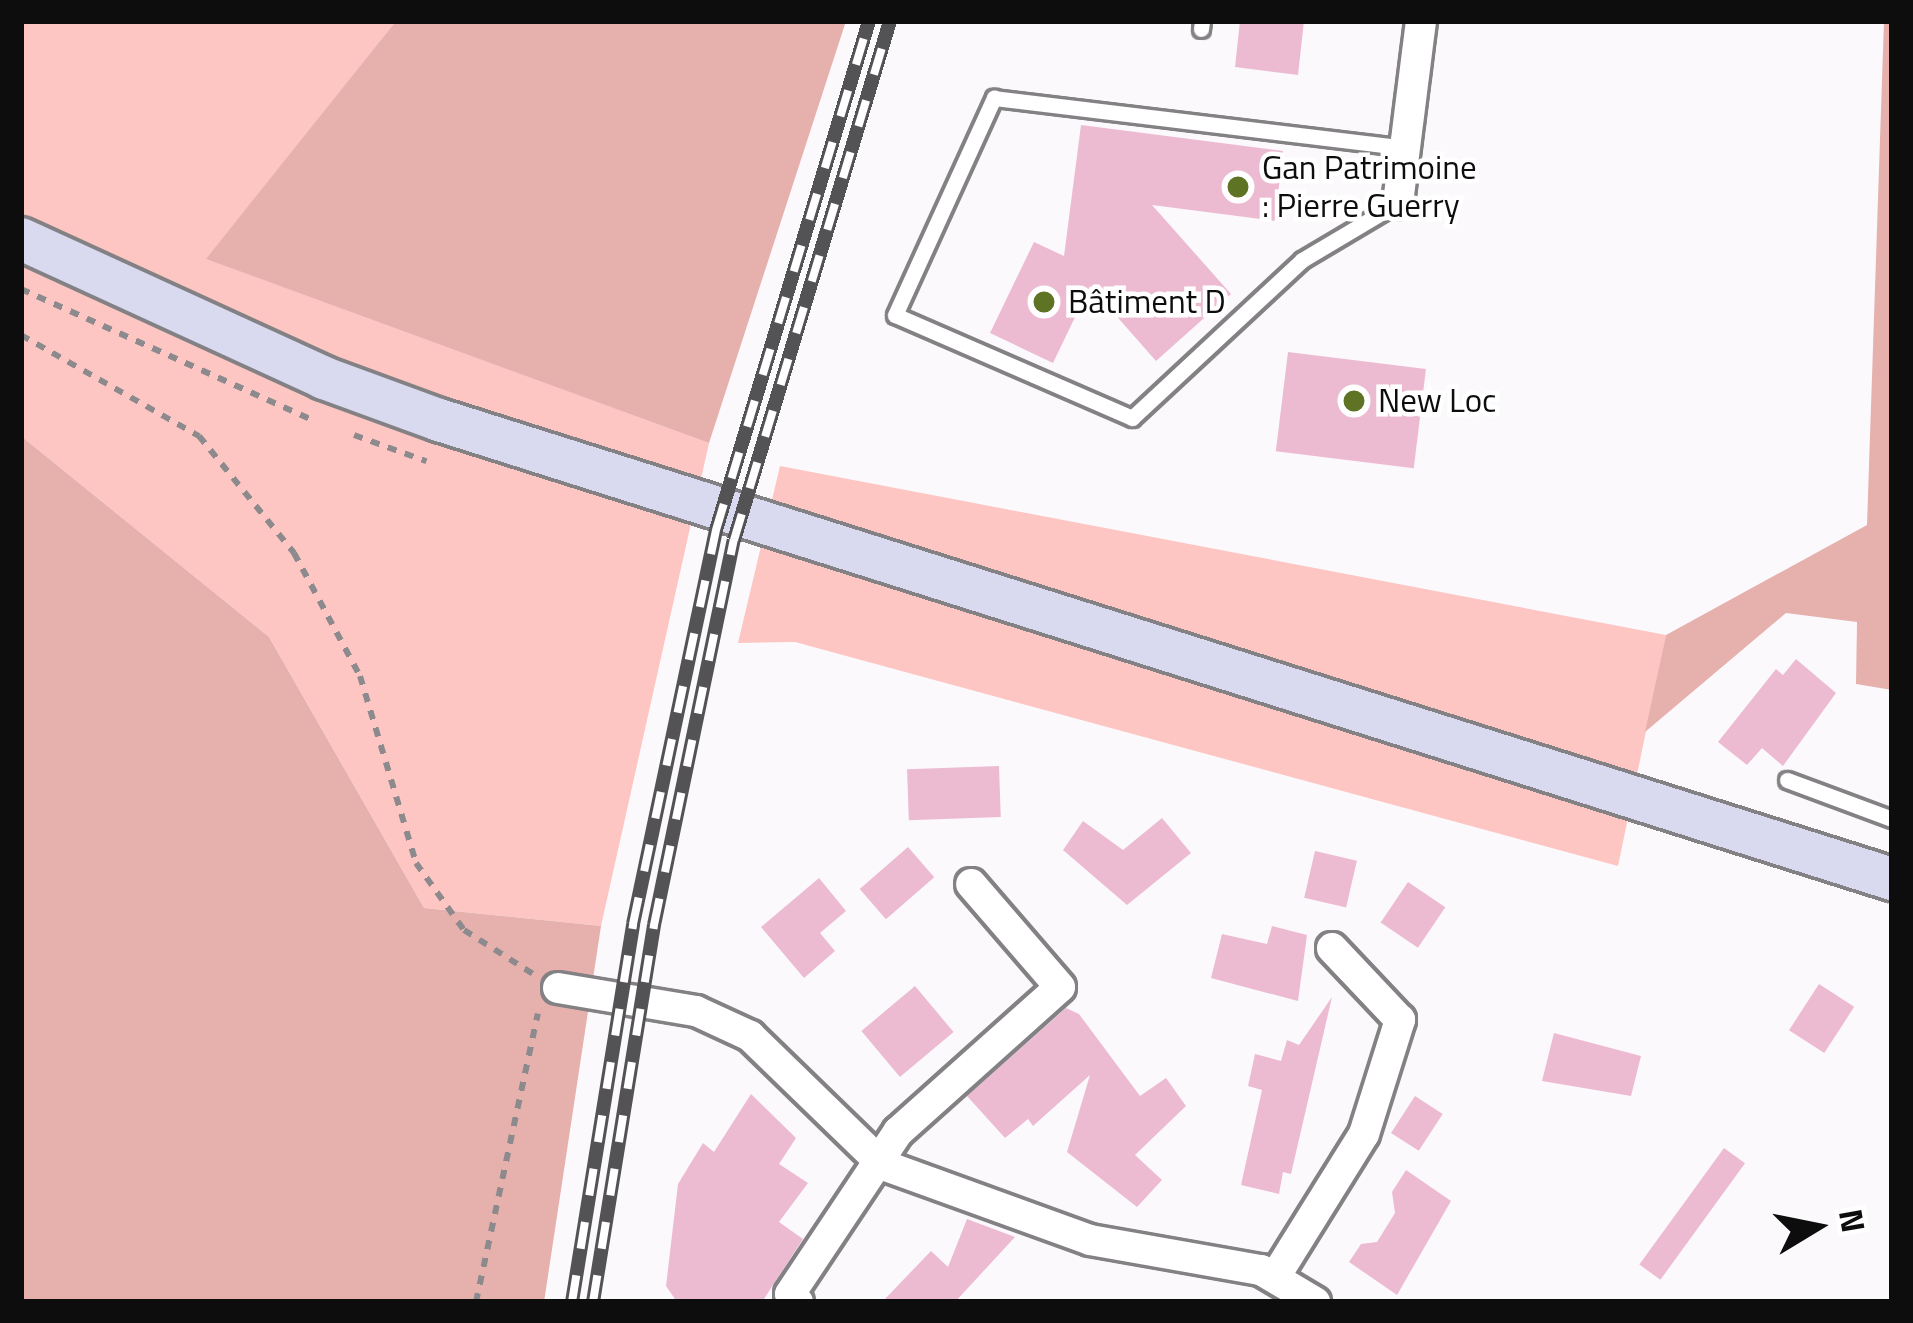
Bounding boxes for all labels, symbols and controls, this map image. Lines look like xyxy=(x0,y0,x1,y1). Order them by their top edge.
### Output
place label: Gan Patrimoine : Pierre Guerry xyxy=(1262,148,1477,226)
marker: Gan Patrimoine : Pierre Guerry xyxy=(1225,174,1251,200)
place label: Bâtiment D xyxy=(1068,282,1226,322)
marker: Bâtiment D xyxy=(1031,289,1057,315)
place label: New Loc xyxy=(1378,381,1497,421)
marker: New Loc xyxy=(1341,388,1367,414)
north arrow xyxy=(1757,1167,1877,1287)
text: N xyxy=(1826,1205,1879,1236)

